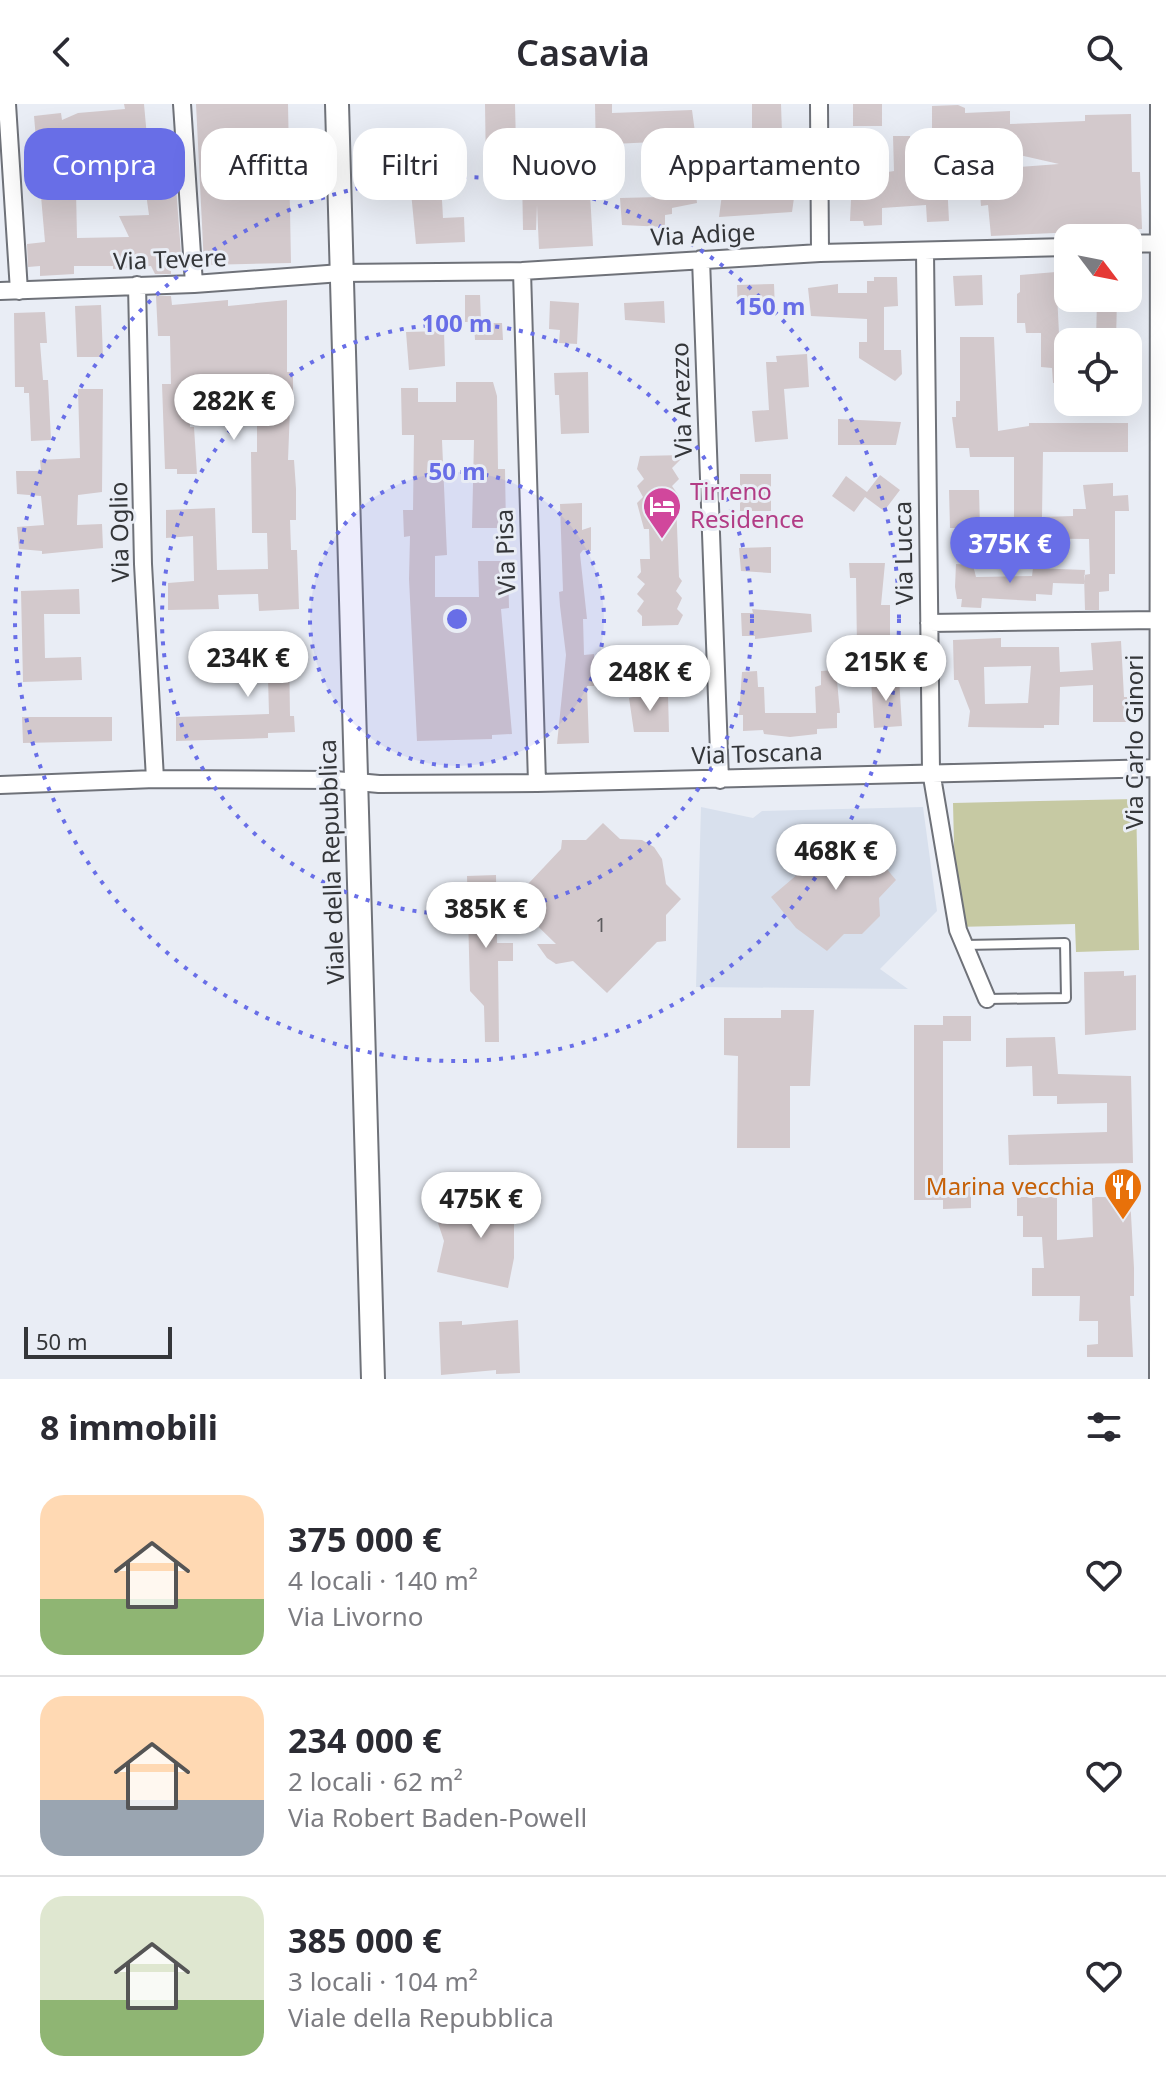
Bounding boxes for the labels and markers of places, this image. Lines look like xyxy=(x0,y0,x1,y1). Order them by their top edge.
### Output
pin: 282K € xyxy=(169,374,299,442)
place label: Tirreno Residence xyxy=(690,474,804,535)
hotel icon: Tirreno Residence xyxy=(641,485,683,540)
pin: 375K € xyxy=(945,517,1075,585)
centre of rings xyxy=(443,605,471,633)
pin: 234K € xyxy=(183,631,313,699)
pin: 215K € xyxy=(821,635,951,703)
pin: 248K € xyxy=(585,645,715,713)
pin: 468K € xyxy=(771,824,901,892)
pin: 385K € xyxy=(421,882,551,950)
restaurant icon: Marina vecchia xyxy=(1102,1166,1144,1221)
place label: Marina vecchia xyxy=(926,1169,1095,1202)
pin: 475K € xyxy=(416,1172,546,1240)

